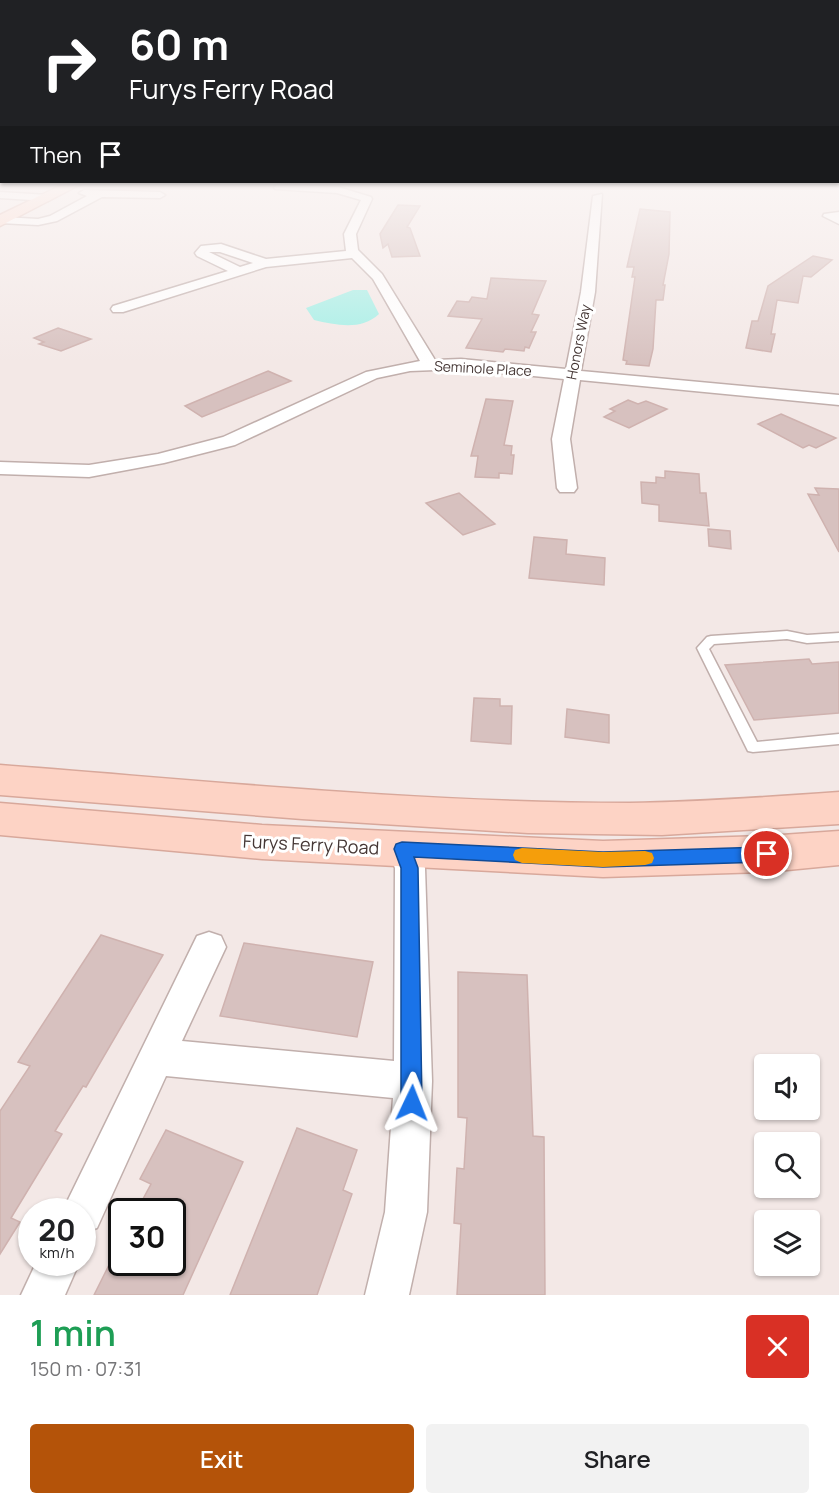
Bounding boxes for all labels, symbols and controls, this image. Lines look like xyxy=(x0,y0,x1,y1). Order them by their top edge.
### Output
text: 60 m xyxy=(129,15,229,73)
icon: right xyxy=(30,24,108,102)
text: Furys Ferry Road xyxy=(129,70,334,107)
icon: arrive xyxy=(94,138,127,171)
text: Then xyxy=(30,140,82,170)
street label: Honors Way xyxy=(561,302,595,381)
street label: Seminole Place xyxy=(434,356,532,380)
street label: Furys Ferry Road xyxy=(242,828,380,860)
pin xyxy=(741,828,792,879)
icon: arrive xyxy=(750,837,783,870)
map controls xyxy=(754,1054,820,1276)
button: sound xyxy=(754,1054,820,1120)
position arrow xyxy=(380,1071,444,1135)
button: search xyxy=(754,1132,820,1198)
speed limit sign: 30 xyxy=(108,1198,186,1276)
text: 20 xyxy=(38,1209,76,1250)
button: layers xyxy=(754,1210,820,1276)
text: km/h xyxy=(40,1242,74,1263)
text: 1 min xyxy=(30,1308,116,1357)
button: close xyxy=(746,1315,809,1378)
text: 150 m · 07:31 xyxy=(30,1355,142,1382)
button: Exit xyxy=(30,1424,414,1493)
button: Share xyxy=(426,1424,809,1493)

